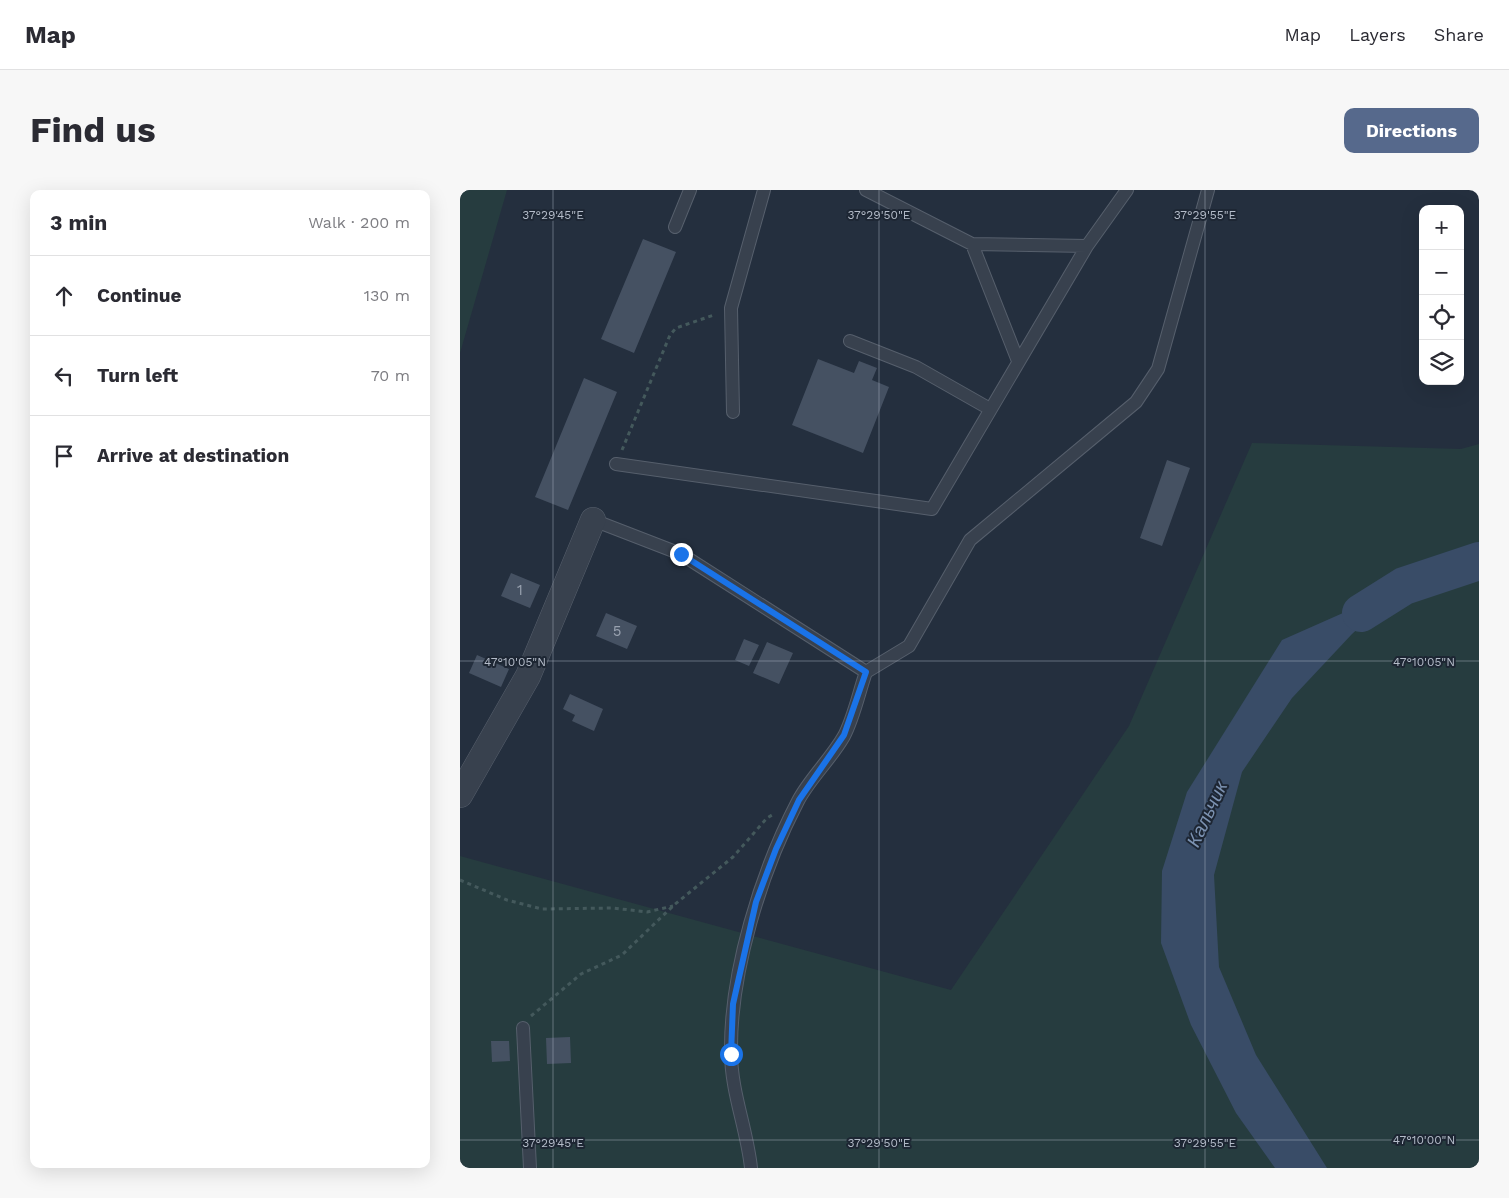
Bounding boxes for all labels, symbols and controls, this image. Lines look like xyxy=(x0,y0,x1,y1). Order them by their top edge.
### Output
text: Map xyxy=(25,21,76,49)
text: Map xyxy=(1284,24,1321,45)
text: Layers xyxy=(1349,24,1406,45)
text: Share xyxy=(1434,24,1484,45)
button: Directions xyxy=(1344,108,1479,153)
text: Find us xyxy=(30,109,156,151)
map controls xyxy=(1419,205,1464,385)
button: + xyxy=(1419,205,1464,250)
text: 37°29'45"E xyxy=(522,208,584,222)
text: 37°29'50"E xyxy=(848,208,911,222)
text: 37°29'55"E xyxy=(1174,208,1237,222)
text: 3 min xyxy=(50,210,107,235)
text: Walk · 200 m xyxy=(308,213,410,232)
button: − xyxy=(1419,250,1464,295)
icon: ahead xyxy=(50,282,78,310)
text: Continue xyxy=(97,284,181,307)
text: 130 m xyxy=(364,286,410,305)
button: locate xyxy=(1419,295,1464,340)
button: layers xyxy=(1419,340,1464,385)
icon: left xyxy=(50,362,78,390)
text: Turn left xyxy=(97,364,178,387)
text: 70 m xyxy=(371,366,410,385)
icon: arrive xyxy=(50,442,78,470)
text: Arrive at destination xyxy=(97,444,289,467)
route end xyxy=(670,543,693,566)
house number: 1 xyxy=(517,581,523,599)
house number: 5 xyxy=(613,622,621,640)
text: 47°10'05"N xyxy=(484,655,546,669)
text: 47°10'05"N xyxy=(1393,655,1455,669)
water label: Кальчик xyxy=(1182,777,1233,851)
route start xyxy=(720,1043,743,1066)
text: 47°10'00"N xyxy=(1393,1133,1455,1147)
text: 37°29'45"E xyxy=(522,1136,584,1150)
text: 37°29'50"E xyxy=(848,1136,911,1150)
text: 37°29'55"E xyxy=(1174,1136,1237,1150)

